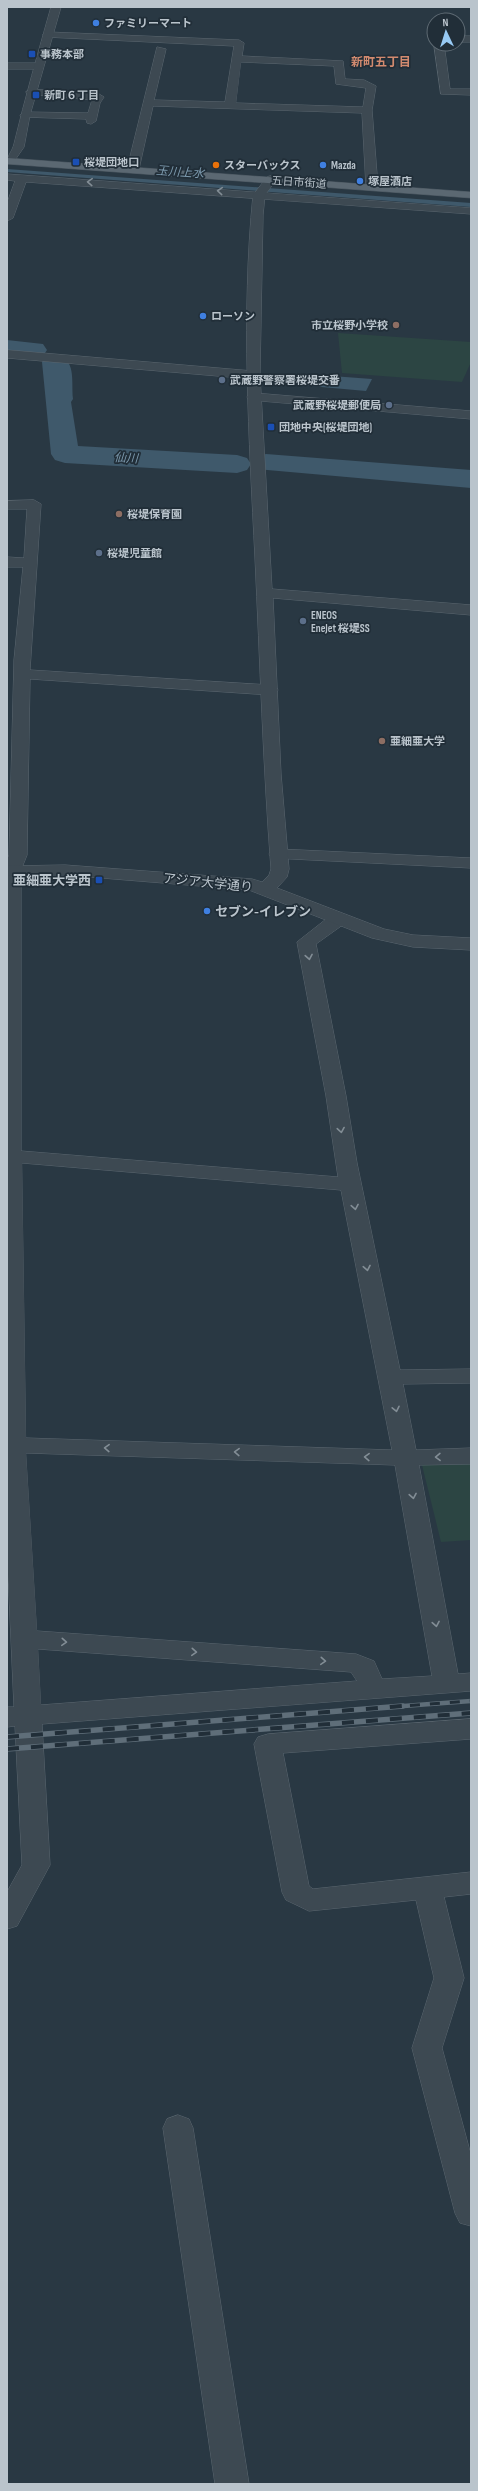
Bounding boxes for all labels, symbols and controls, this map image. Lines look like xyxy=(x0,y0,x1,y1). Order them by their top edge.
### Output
north arrow xyxy=(426,12,466,52)
text: N xyxy=(442,16,449,29)
place label: ファミリーマート xyxy=(104,17,192,30)
marker: ファミリーマート xyxy=(91,18,101,28)
place label: 事務本部 xyxy=(40,48,84,61)
marker: 事務本部 xyxy=(27,49,37,59)
district label: 新町五丁目 xyxy=(351,55,411,70)
place label: 新町６丁目 xyxy=(44,89,99,102)
marker: 新町６丁目 xyxy=(31,90,41,100)
place label: 桜堤団地口 xyxy=(84,156,139,169)
marker: 桜堤団地口 xyxy=(71,157,81,167)
place label: スターバックス xyxy=(224,159,301,172)
place label: Mazda xyxy=(331,159,356,172)
marker: スターバックス xyxy=(211,160,221,170)
marker: Mazda xyxy=(318,160,328,170)
water label: 玉川上水 xyxy=(155,163,206,182)
street label: 五日市街道 xyxy=(271,174,327,191)
place label: 塚屋酒店 xyxy=(368,175,412,188)
marker: 塚屋酒店 xyxy=(355,176,365,186)
one-way arrow xyxy=(87,177,93,186)
one-way arrow xyxy=(217,187,223,196)
place label: ローソン xyxy=(211,310,255,323)
marker: ローソン xyxy=(198,311,208,321)
place label: 市立桜野小学校 xyxy=(311,319,388,332)
marker: 市立桜野小学校 xyxy=(391,320,401,330)
place label: 武蔵野警察署桜堤交番 xyxy=(230,374,340,387)
marker: 武蔵野警察署桜堤交番 xyxy=(217,375,227,385)
place label: 武蔵野桜堤郵便局 xyxy=(293,399,381,412)
marker: 武蔵野桜堤郵便局 xyxy=(384,400,394,410)
place label: 団地中央(桜堤団地) xyxy=(279,421,373,434)
marker: 団地中央(桜堤団地) xyxy=(266,422,276,432)
water label: 仙川 xyxy=(114,450,140,467)
place label: 桜堤保育園 xyxy=(127,508,182,521)
marker: 桜堤保育園 xyxy=(114,509,124,519)
place label: 桜堤児童館 xyxy=(107,547,162,560)
marker: 桜堤児童館 xyxy=(94,548,104,558)
place label: ENEOS EneJet 桜堤SS xyxy=(311,609,370,635)
marker: ENEOS EneJet 桜堤SS xyxy=(298,616,308,626)
place label: 亜細亜大学 xyxy=(390,735,445,748)
marker: 亜細亜大学 xyxy=(377,736,387,746)
street label: アジア大学通り xyxy=(162,870,254,896)
place label: 亜細亜大学西 xyxy=(13,873,91,889)
marker: 亜細亜大学西 xyxy=(94,875,104,885)
place label: セブン-イレブン xyxy=(215,904,311,920)
marker: セブン-イレブン xyxy=(202,906,212,916)
one-way arrow xyxy=(304,954,313,960)
one-way arrow xyxy=(336,1126,345,1133)
one-way arrow xyxy=(350,1204,359,1210)
one-way arrow xyxy=(362,1264,371,1271)
one-way arrow xyxy=(391,1406,399,1412)
one-way arrow xyxy=(104,1444,110,1452)
one-way arrow xyxy=(234,1448,240,1457)
one-way arrow xyxy=(364,1452,370,1461)
one-way arrow xyxy=(435,1453,441,1461)
one-way arrow xyxy=(408,1493,417,1499)
one-way arrow xyxy=(432,1621,440,1627)
one-way arrow xyxy=(61,1637,67,1646)
one-way arrow xyxy=(191,1647,197,1656)
one-way arrow xyxy=(320,1656,326,1665)

